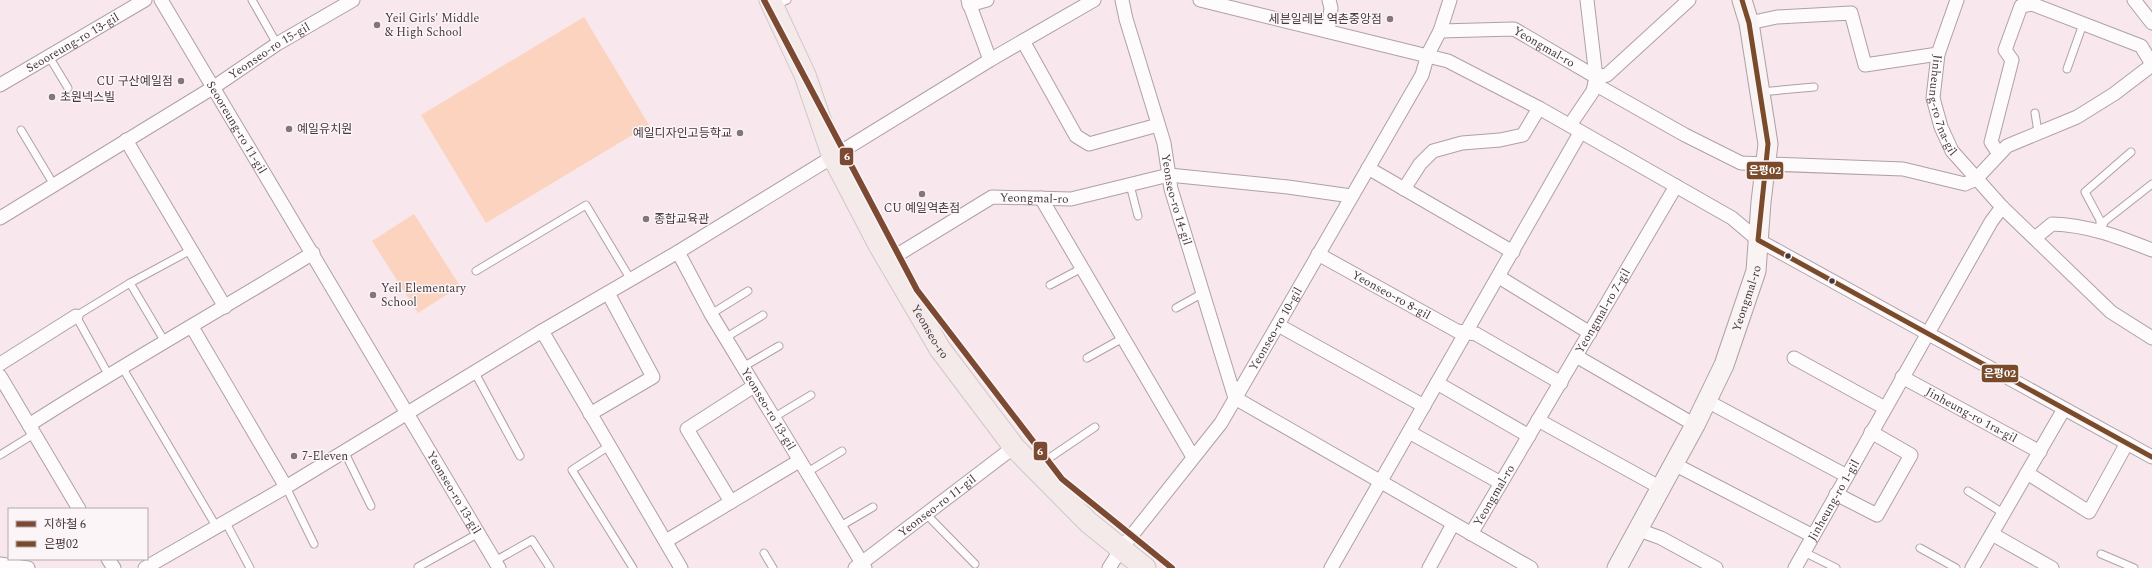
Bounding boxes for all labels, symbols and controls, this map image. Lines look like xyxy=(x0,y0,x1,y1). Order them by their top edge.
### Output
street label: Seooreung-ro 13-gil xyxy=(22,8,123,77)
place label: Yeil Girls' Middle & High School xyxy=(385,9,480,42)
place label: 세븐일레븐 역촌중앙점 xyxy=(1269,10,1382,29)
marker: 세븐일레븐 역촌중앙점 xyxy=(1385,14,1395,24)
street label: Yeonseo-ro 15-gil xyxy=(224,17,314,84)
marker: Yeil Girls' Middle & High School xyxy=(372,20,382,30)
street label: Yeongmal-ro xyxy=(1510,21,1579,72)
street label: Jinheung-ro 7na-gil xyxy=(1923,54,1962,160)
place label: CU 구산예일점 xyxy=(97,72,173,91)
marker: CU 구산예일점 xyxy=(176,76,186,86)
street label: Seooreung-ro 11-gil xyxy=(202,77,272,177)
place label: 초원넥스빌 xyxy=(60,88,115,107)
marker: 초원넥스빌 xyxy=(47,92,57,102)
place label: 예일유치원 xyxy=(297,120,352,139)
marker: 예일유치원 xyxy=(284,124,294,134)
place label: 예일디자인고등학교 xyxy=(633,124,732,143)
marker: 예일디자인고등학교 xyxy=(735,128,745,138)
line badge: 6 xyxy=(839,147,854,166)
text: 6 xyxy=(844,148,850,165)
street label: Yeonseo-ro 14-gil xyxy=(1156,152,1197,248)
line badge: 은평02 xyxy=(1746,161,1784,180)
text: 은평02 xyxy=(1749,162,1781,179)
street label: Yeongmal-ro xyxy=(1000,188,1069,208)
marker: CU 예일역촌점 xyxy=(917,189,927,199)
place label: CU 예일역촌점 xyxy=(884,199,960,218)
place label: 종합교육관 xyxy=(654,210,709,229)
marker: 종합교육관 xyxy=(641,214,651,224)
unlabelled marker xyxy=(1783,251,1793,261)
street label: Yeonseo-ro 8-gil xyxy=(1348,265,1435,324)
street label: Yeongmal-ro 7-gil xyxy=(1570,265,1635,357)
street label: Yeongmal-ro xyxy=(1727,265,1766,334)
unlabelled marker xyxy=(1827,276,1837,286)
place label: Yeil Elementary School xyxy=(381,279,467,312)
street label: Yeonseo-ro 10-gil xyxy=(1244,284,1307,374)
marker: Yeil Elementary School xyxy=(368,290,378,300)
street label: Yeonseo-ro xyxy=(906,301,954,363)
street label: Yeonseo-ro 13-gil xyxy=(736,364,801,454)
line badge: 은평02 xyxy=(1981,364,2019,383)
text: 은평02 xyxy=(1984,365,2016,382)
street label: Jinheung-ro 1ra-gil xyxy=(1922,382,2021,447)
line badge: 6 xyxy=(1033,441,1048,461)
text: 6 xyxy=(1037,443,1043,460)
place label: 7-Eleven xyxy=(302,447,348,466)
street label: Yeonseo-ro 13-gil xyxy=(422,447,486,538)
marker: 7-Eleven xyxy=(289,451,299,461)
street label: Jinheung-ro 1-gil xyxy=(1803,456,1864,545)
street label: Yeongmal-ro xyxy=(1468,461,1519,530)
street label: Yeonseo-ro 11-gil xyxy=(894,470,980,542)
legend xyxy=(8,508,148,560)
text: 지하철 6 xyxy=(44,515,86,534)
text: 은평02 xyxy=(44,535,78,554)

